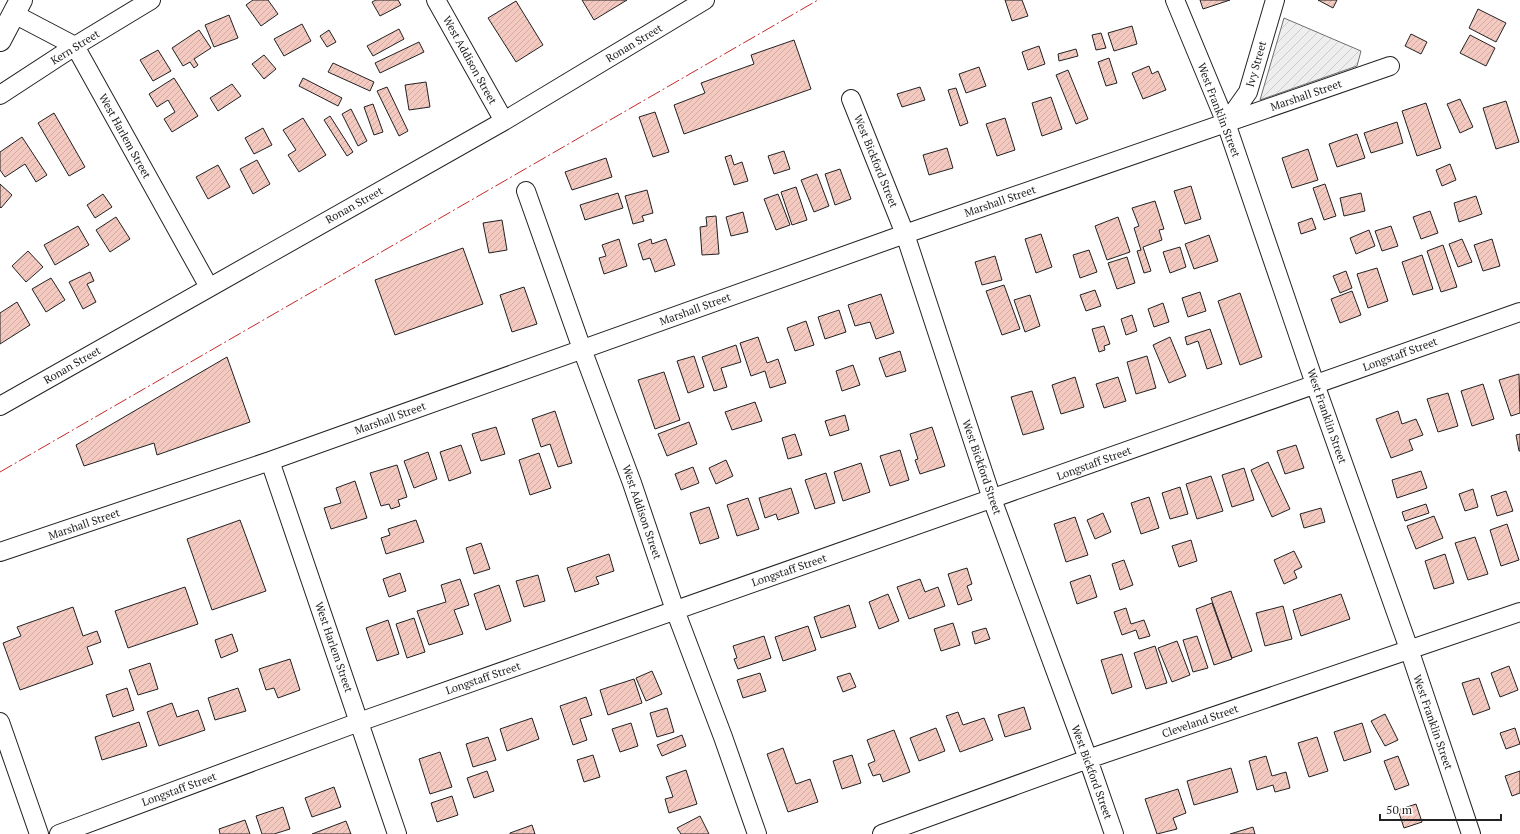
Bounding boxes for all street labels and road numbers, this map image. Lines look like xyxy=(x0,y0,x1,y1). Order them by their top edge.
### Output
street label: West Addison Street xyxy=(440,13,500,107)
street label: Ronan Street xyxy=(603,21,665,65)
street label: Kern Street xyxy=(48,27,102,67)
street label: Ivy Street xyxy=(1243,39,1269,89)
street label: West Franklin Street xyxy=(1195,61,1243,159)
street label: Marshall Street xyxy=(1268,76,1344,114)
street label: West Harlem Street xyxy=(96,91,154,181)
street label: West Bickford Street xyxy=(851,112,901,210)
street label: Marshall Street xyxy=(962,182,1038,220)
street label: Ronan Street xyxy=(323,183,385,227)
street label: Marshall Street xyxy=(657,290,733,328)
street label: Longstaff Street xyxy=(1361,334,1439,374)
street label: Ronan Street xyxy=(41,343,103,387)
street label: West Franklin Street xyxy=(1304,367,1350,465)
street label: Marshall Street xyxy=(352,399,428,437)
street label: West Bickford Street xyxy=(959,418,1005,516)
street label: Longstaff Street xyxy=(1055,443,1133,483)
street label: West Addison Street xyxy=(619,463,665,561)
street label: Marshall Street xyxy=(46,505,122,543)
street label: Longstaff Street xyxy=(750,551,828,589)
street label: West Harlem Street xyxy=(312,600,356,694)
street label: Longstaff Street xyxy=(444,659,522,697)
street label: West Franklin Street xyxy=(1410,673,1456,771)
street label: Cleveland Street xyxy=(1160,701,1240,741)
street label: West Bickford Street xyxy=(1068,723,1116,821)
street label: Longstaff Street xyxy=(140,769,218,809)

